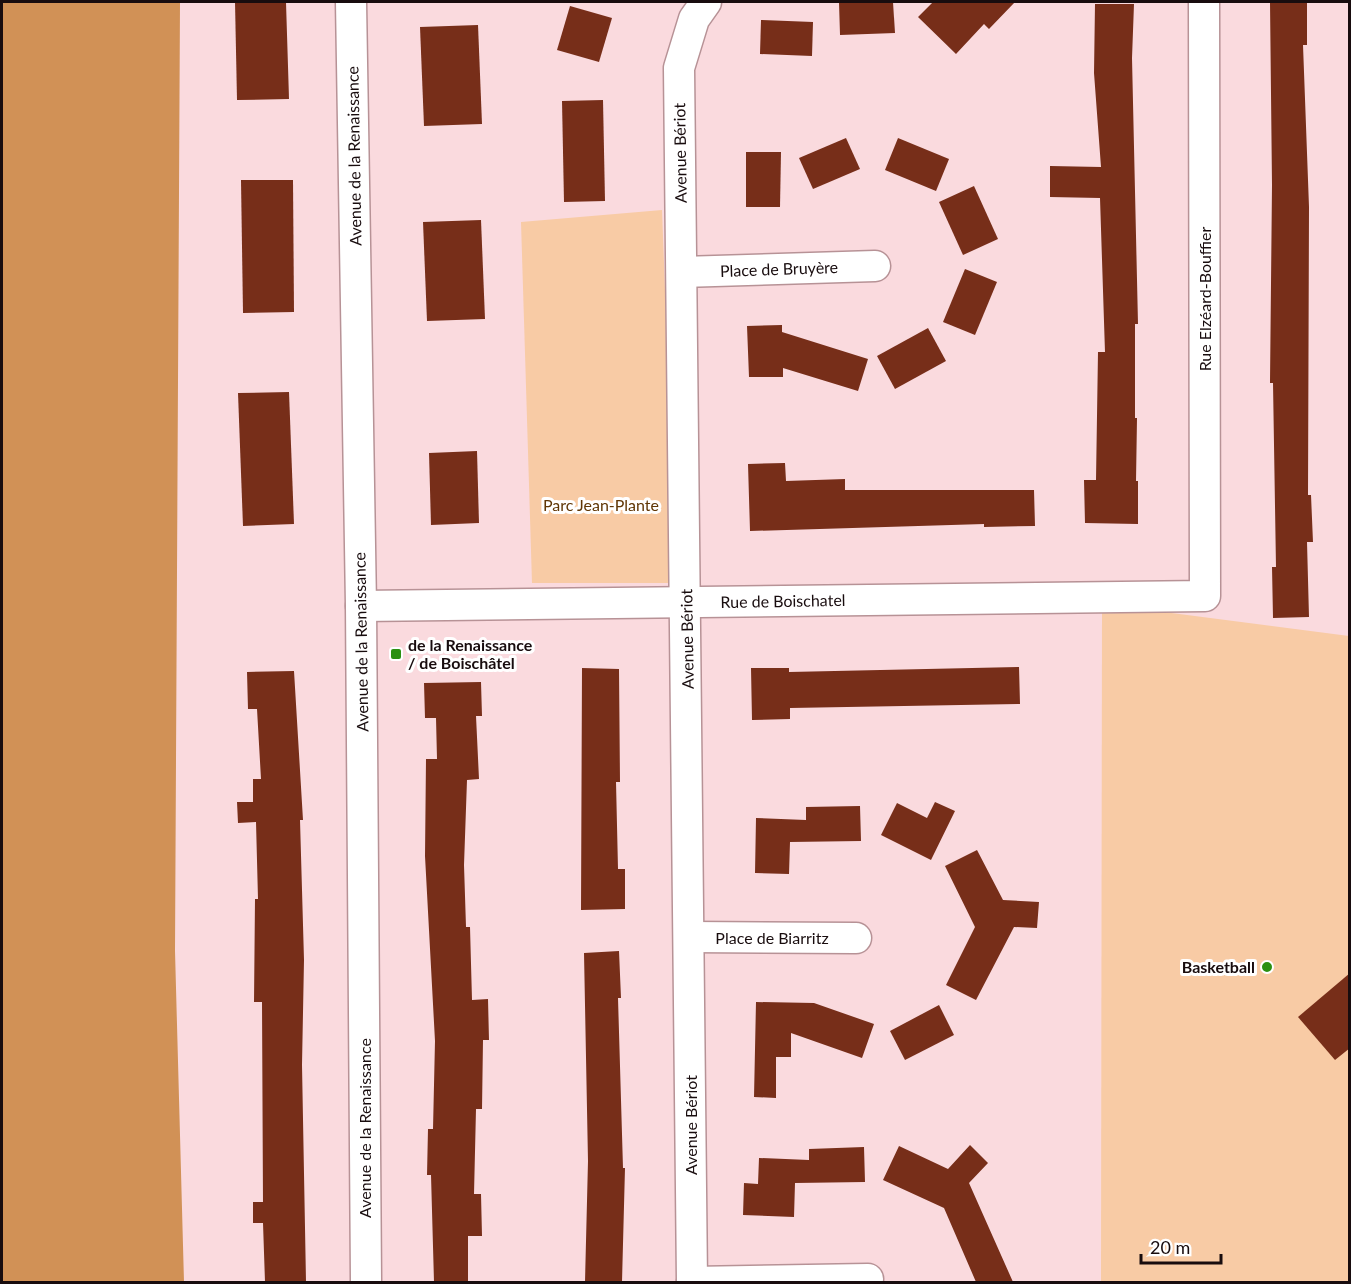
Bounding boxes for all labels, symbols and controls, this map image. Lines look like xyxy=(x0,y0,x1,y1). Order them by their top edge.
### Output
street label: Avenue de la Renaissance xyxy=(342,66,365,246)
street label: Avenue Bériot xyxy=(669,103,690,203)
street label: Rue Elzéard-Bouffier xyxy=(1195,226,1214,371)
street label: Place de Bruyère xyxy=(720,257,838,280)
park label: Parc Jean-Plante xyxy=(543,495,659,514)
street label: Avenue de la Renaissance xyxy=(349,552,372,732)
street label: Avenue Bériot xyxy=(676,589,697,689)
street label: Rue de Boischatel xyxy=(720,590,846,611)
place label: de la Renaissance / de Boischâtel xyxy=(408,635,533,672)
marker: de la Renaissance / de Boischâtel xyxy=(389,647,403,661)
street label: Place de Biarritz xyxy=(715,928,829,947)
place label: Basketball xyxy=(1182,957,1255,976)
marker: Basketball xyxy=(1260,960,1274,974)
street label: Avenue de la Renaissance xyxy=(355,1038,374,1218)
street label: Avenue Bériot xyxy=(681,1075,700,1175)
scale bar xyxy=(1141,1227,1220,1265)
text: 20 m xyxy=(1150,1236,1190,1258)

